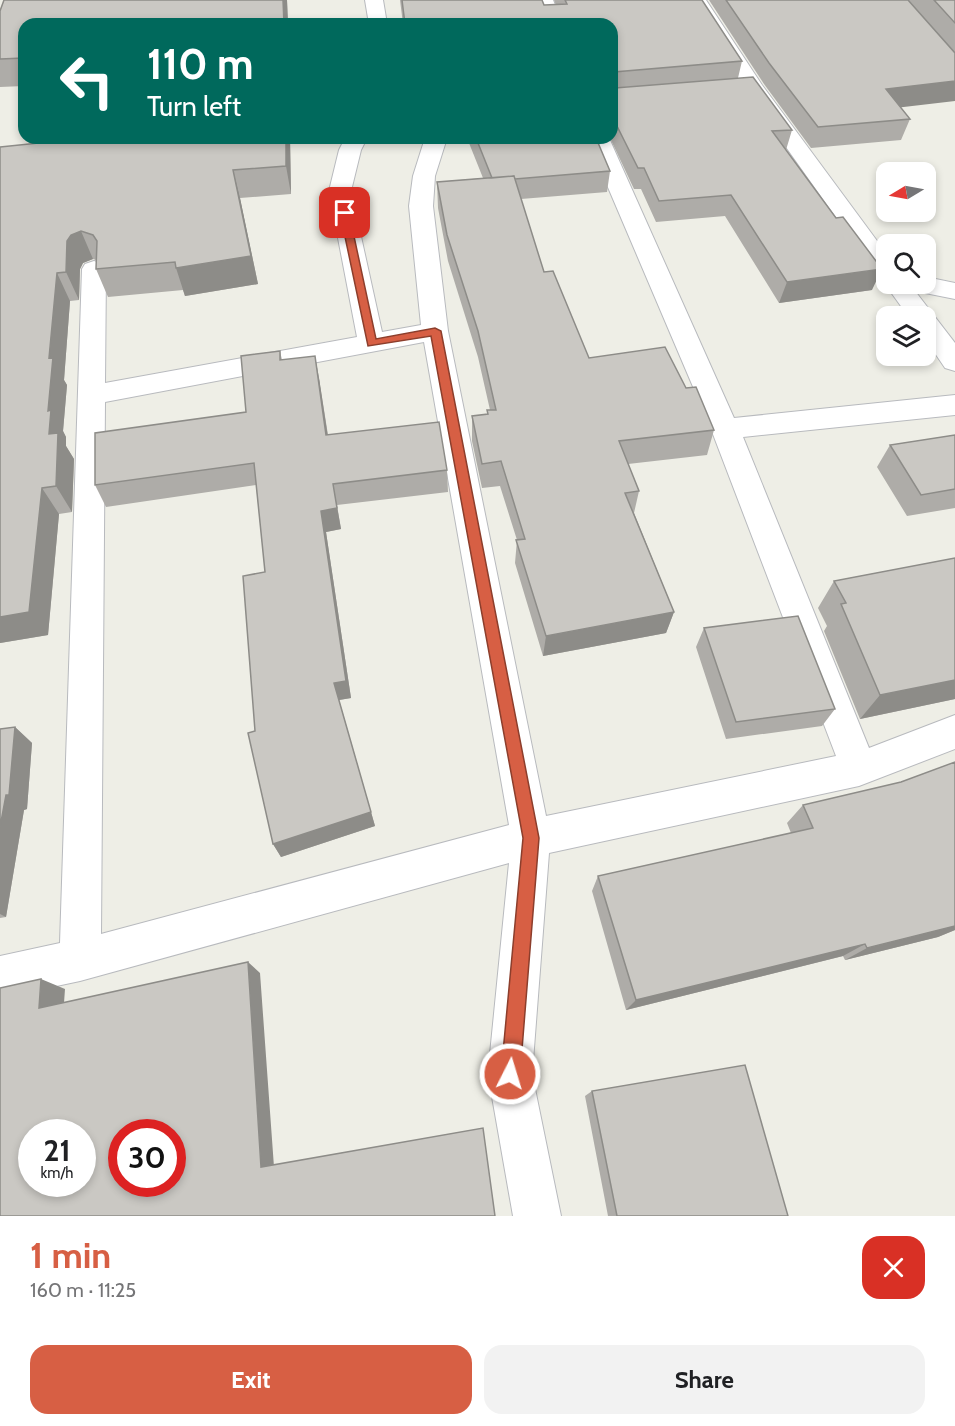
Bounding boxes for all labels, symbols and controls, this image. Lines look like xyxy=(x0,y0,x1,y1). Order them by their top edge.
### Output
text: 110 m xyxy=(147,38,254,90)
icon: left xyxy=(48,42,126,120)
text: Turn left xyxy=(147,90,241,123)
north arrow xyxy=(876,162,936,222)
map controls xyxy=(876,162,936,366)
pin xyxy=(319,187,370,238)
icon: arrive xyxy=(328,196,361,229)
button: search xyxy=(876,234,936,294)
button: layers xyxy=(876,306,936,366)
position arrow xyxy=(478,1042,542,1106)
speed limit sign: 30 xyxy=(108,1119,186,1197)
text: 21 xyxy=(44,1132,70,1169)
text: km/h xyxy=(41,1164,73,1182)
text: 1 min xyxy=(30,1233,111,1277)
button: close xyxy=(862,1236,925,1299)
text: 160 m · 11:25 xyxy=(30,1278,136,1302)
button: Exit xyxy=(30,1345,472,1414)
button: Share xyxy=(484,1345,925,1414)

